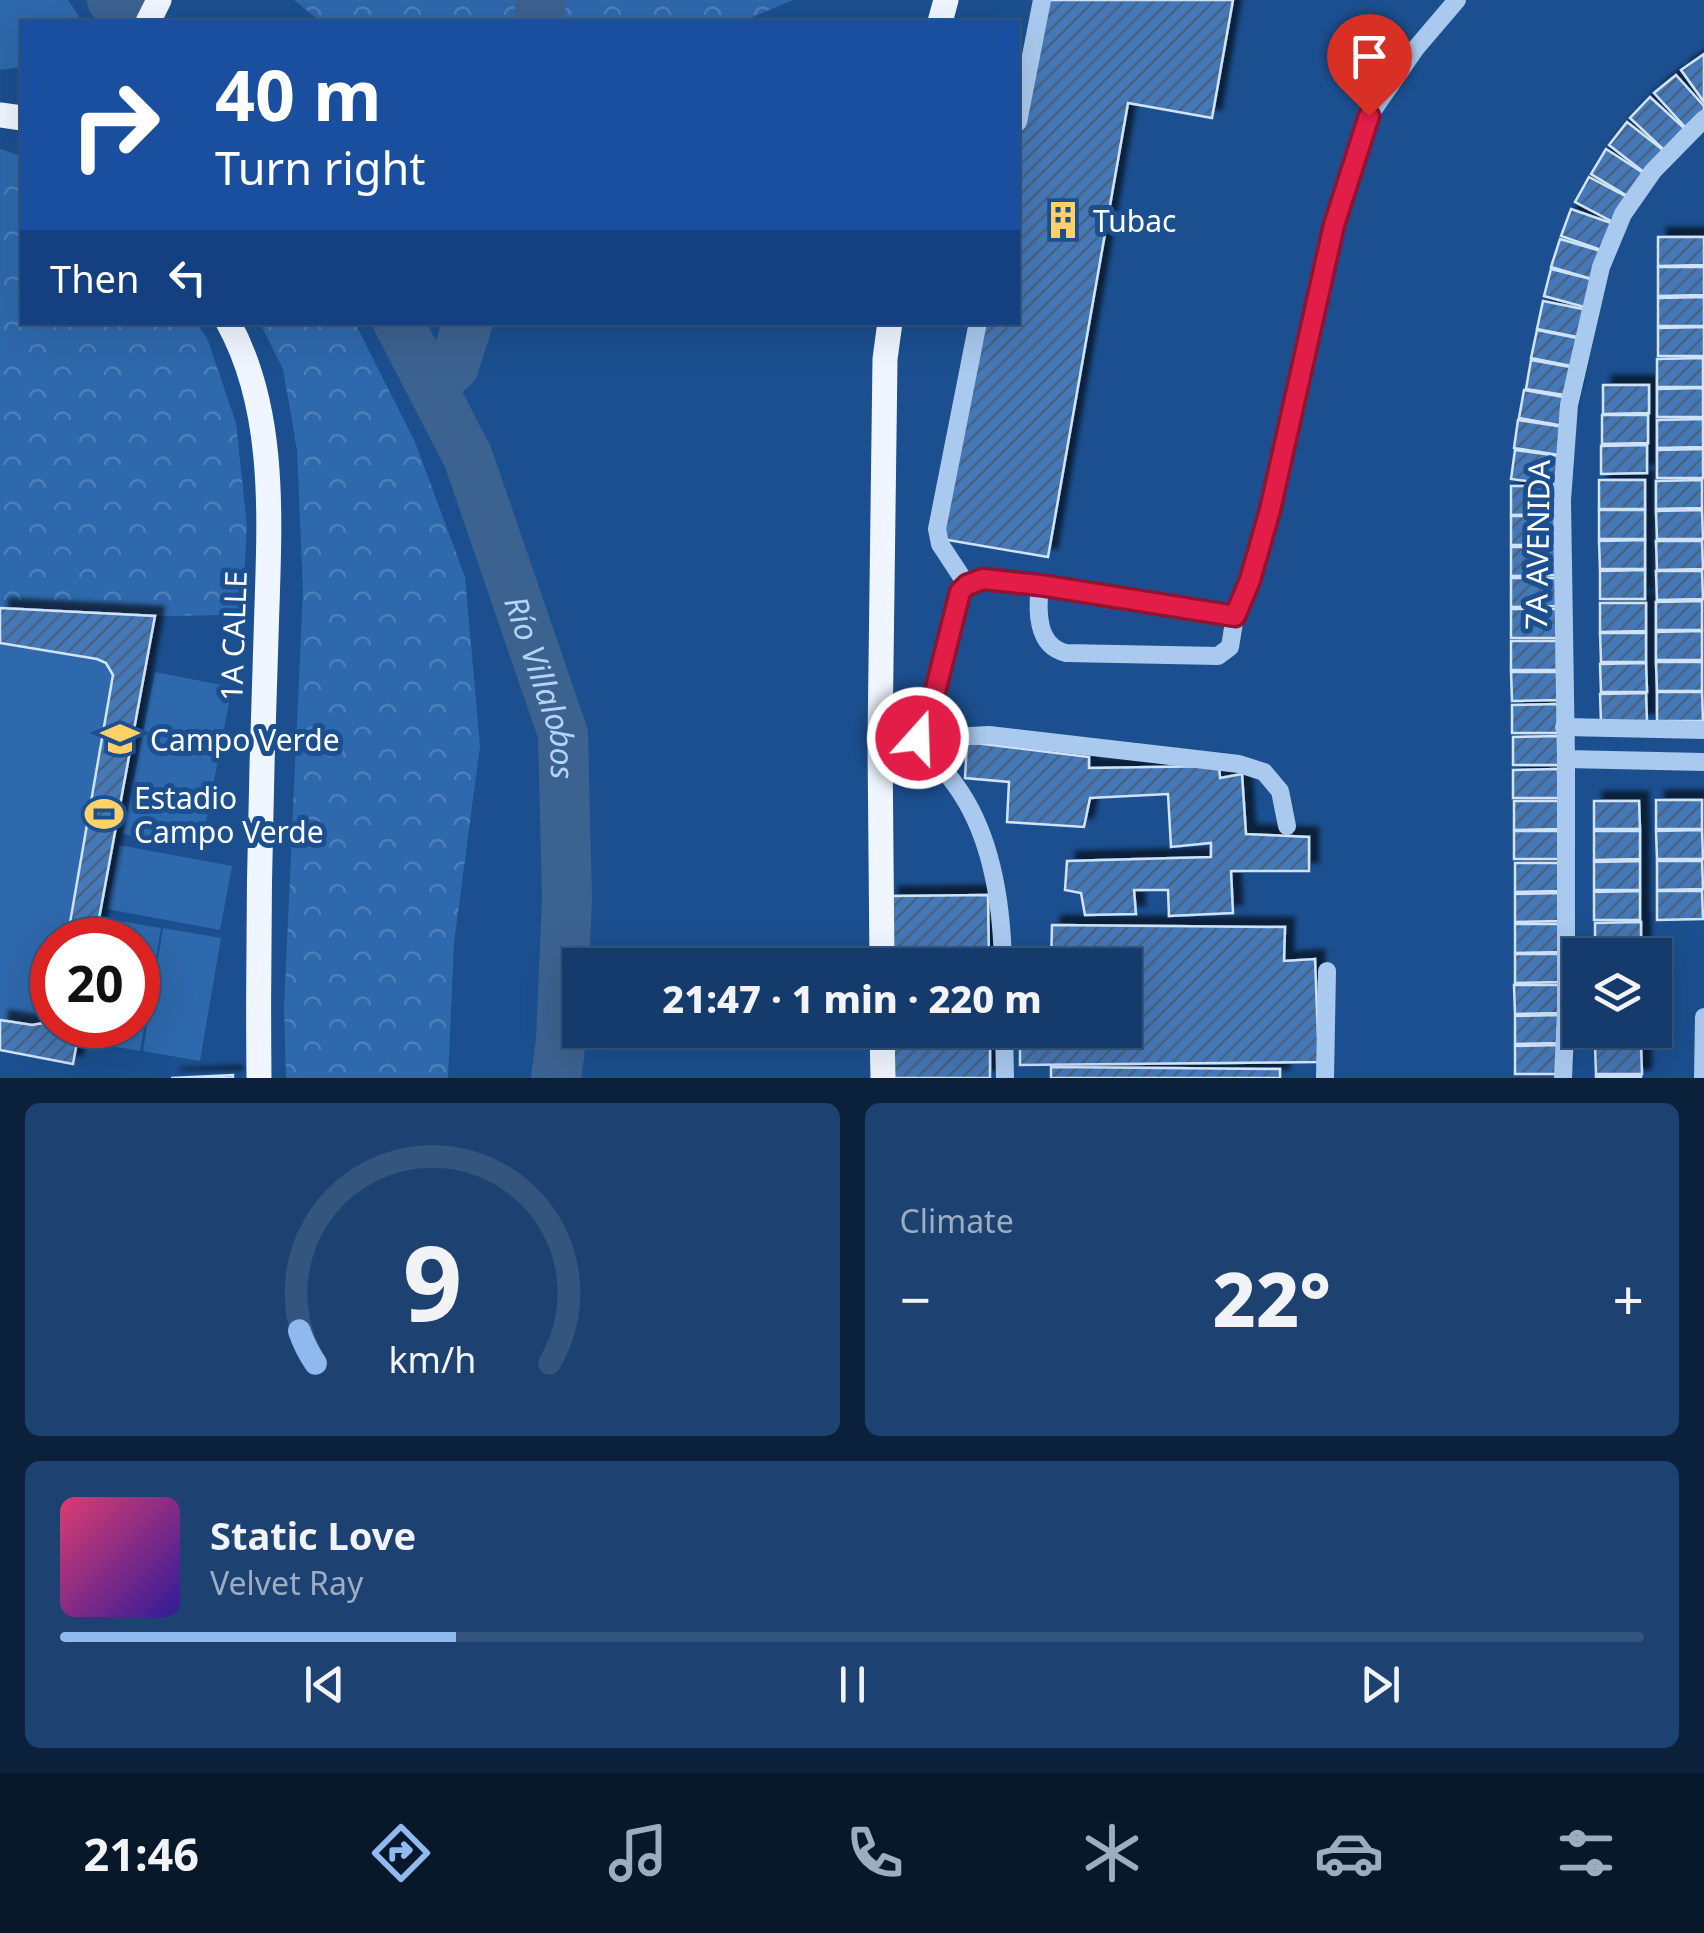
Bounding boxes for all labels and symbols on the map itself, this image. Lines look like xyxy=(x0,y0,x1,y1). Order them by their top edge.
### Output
pin xyxy=(1327,14,1412,117)
building icon: Tubac xyxy=(1042,199,1084,241)
place label: Tubac xyxy=(1093,200,1176,241)
street label: 7A AVENIDA xyxy=(1515,459,1559,630)
street label: 1A CALLE xyxy=(210,570,256,702)
water label: Río Villalobos xyxy=(496,590,586,780)
position arrow xyxy=(866,686,970,790)
school or university icon: Campo Verde xyxy=(99,718,141,760)
place label: Campo Verde xyxy=(150,719,340,760)
place label: Estadio Campo Verde xyxy=(134,777,324,852)
sports icon: Estadio Campo Verde xyxy=(83,793,125,835)
speed limit sign: 20 xyxy=(30,918,160,1048)

